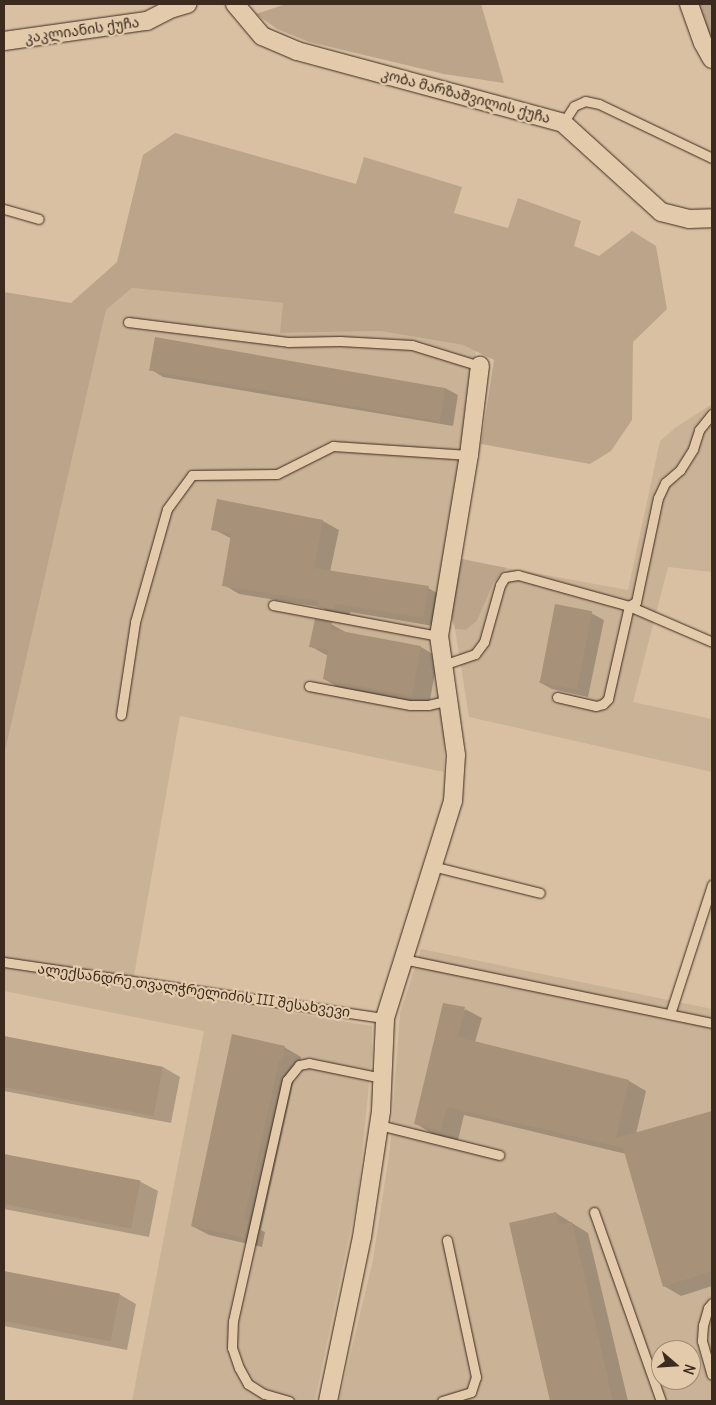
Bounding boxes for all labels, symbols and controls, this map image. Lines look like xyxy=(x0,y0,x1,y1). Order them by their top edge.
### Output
street label: კაკლიანის ქუჩა xyxy=(24,14,140,46)
street label: კობა მარზაშვილის ქუჩა xyxy=(380,65,552,127)
street label: ალექსანდრე თვალჭრელიძის III შესახვევი xyxy=(37,960,351,1020)
north arrow xyxy=(651,1340,701,1390)
text: N xyxy=(679,1362,699,1377)

